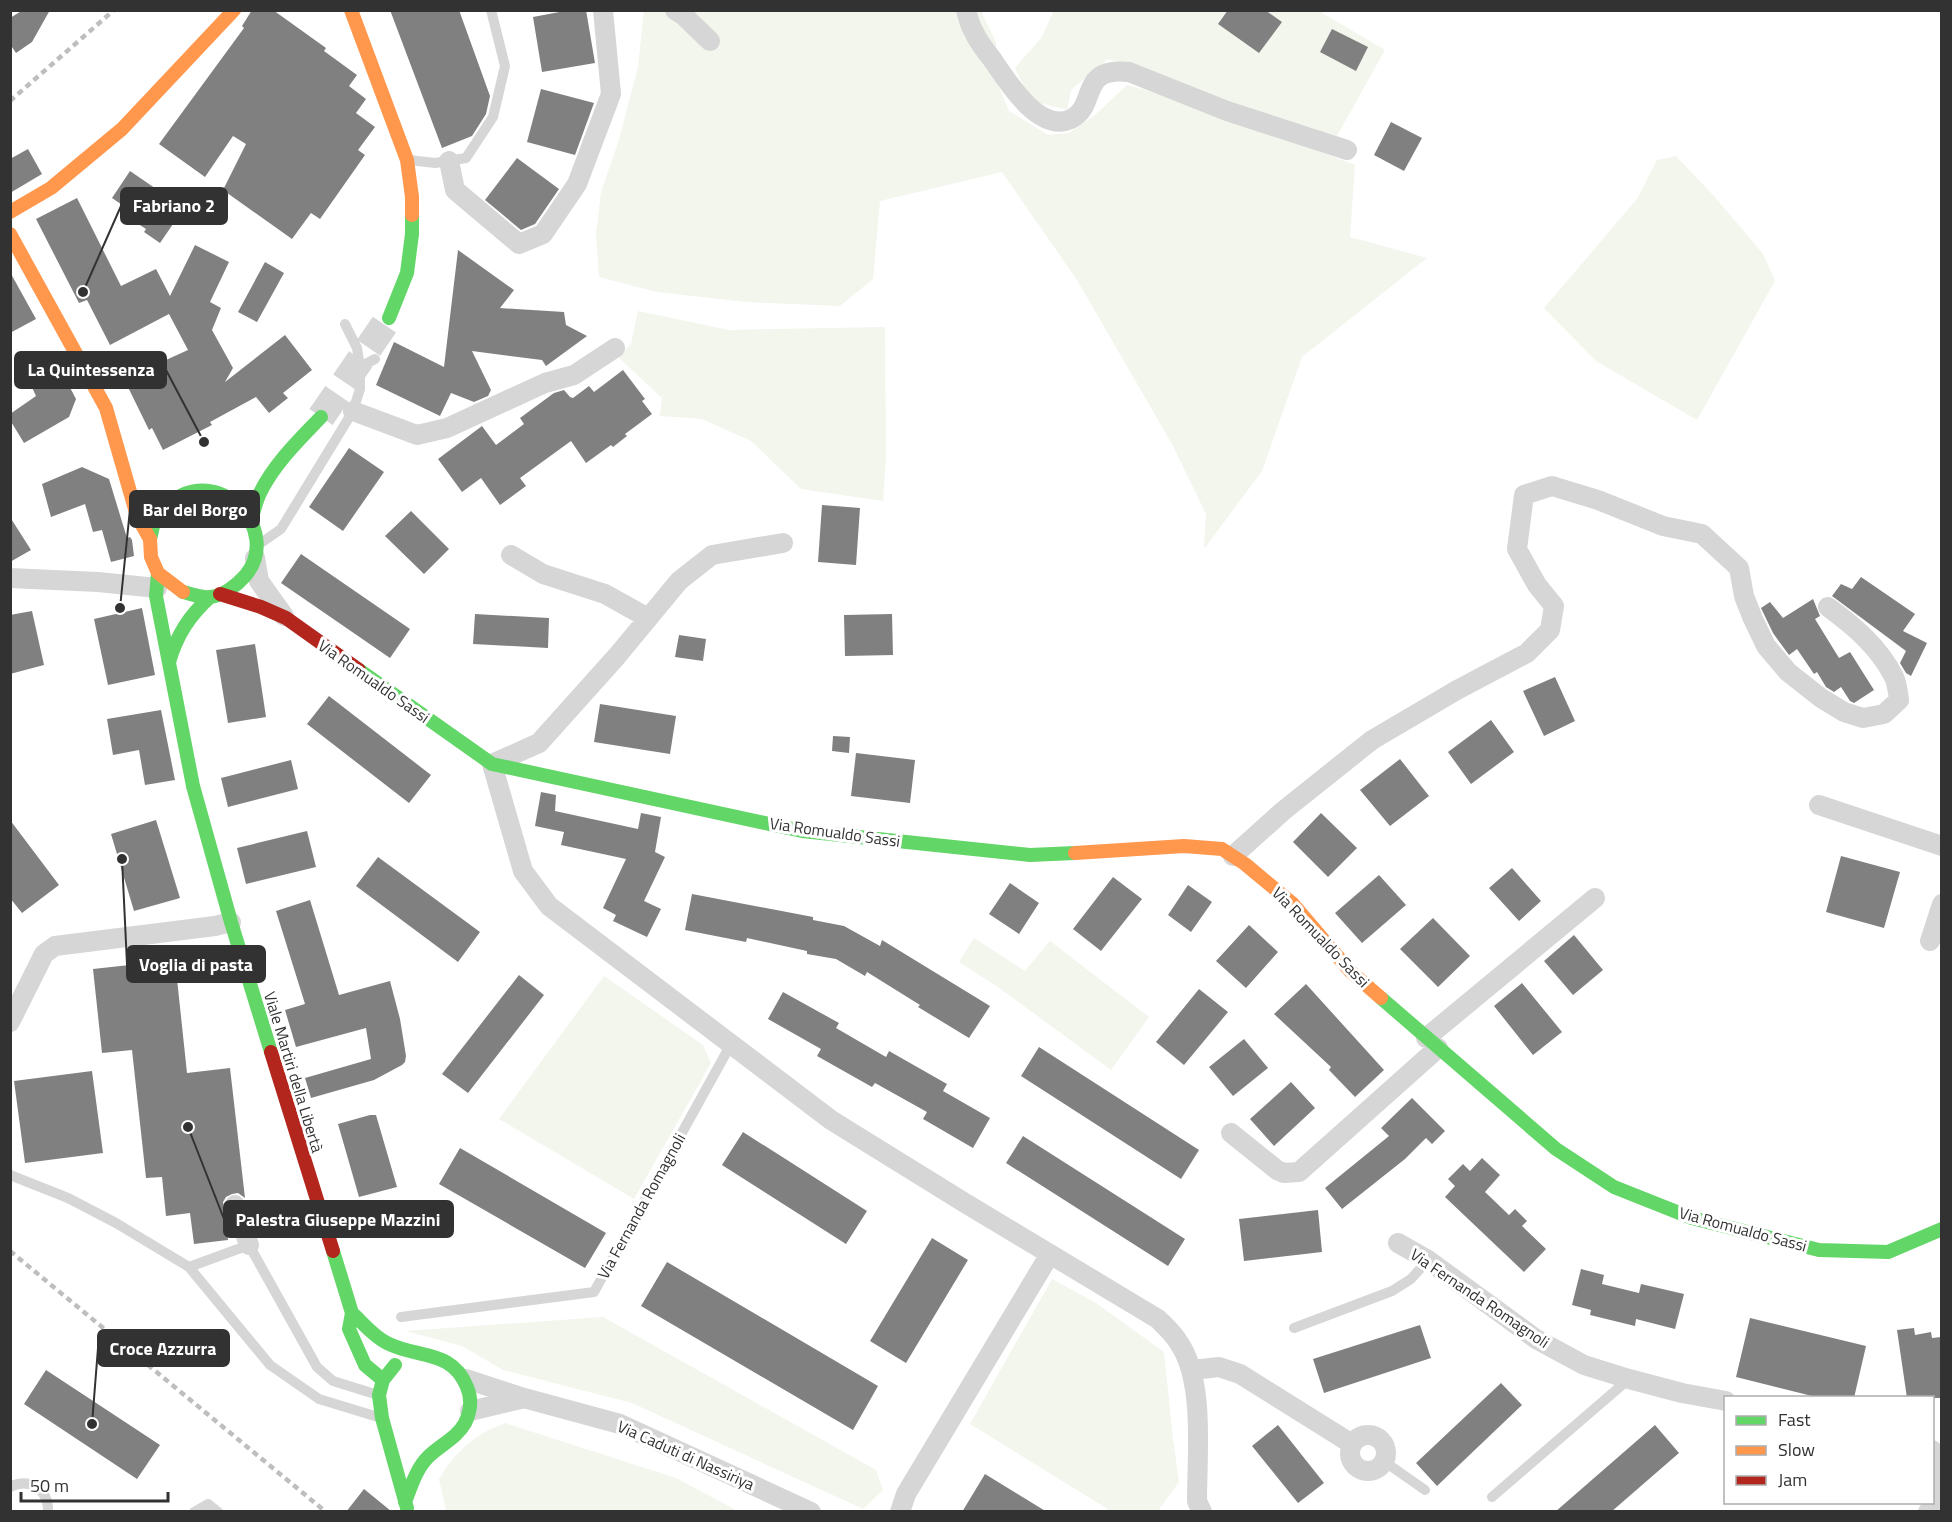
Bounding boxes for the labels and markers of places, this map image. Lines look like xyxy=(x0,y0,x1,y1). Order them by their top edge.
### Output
callout: Fabriano 2 xyxy=(121,188,227,224)
callout: La Quintessenza xyxy=(15,352,166,388)
callout: Bar del Borgo xyxy=(130,491,259,527)
callout: Voglia di pasta xyxy=(127,946,265,982)
callout: Palestra Giuseppe Mazzini xyxy=(224,1201,453,1237)
callout: Croce Azzurra xyxy=(98,1330,229,1366)

